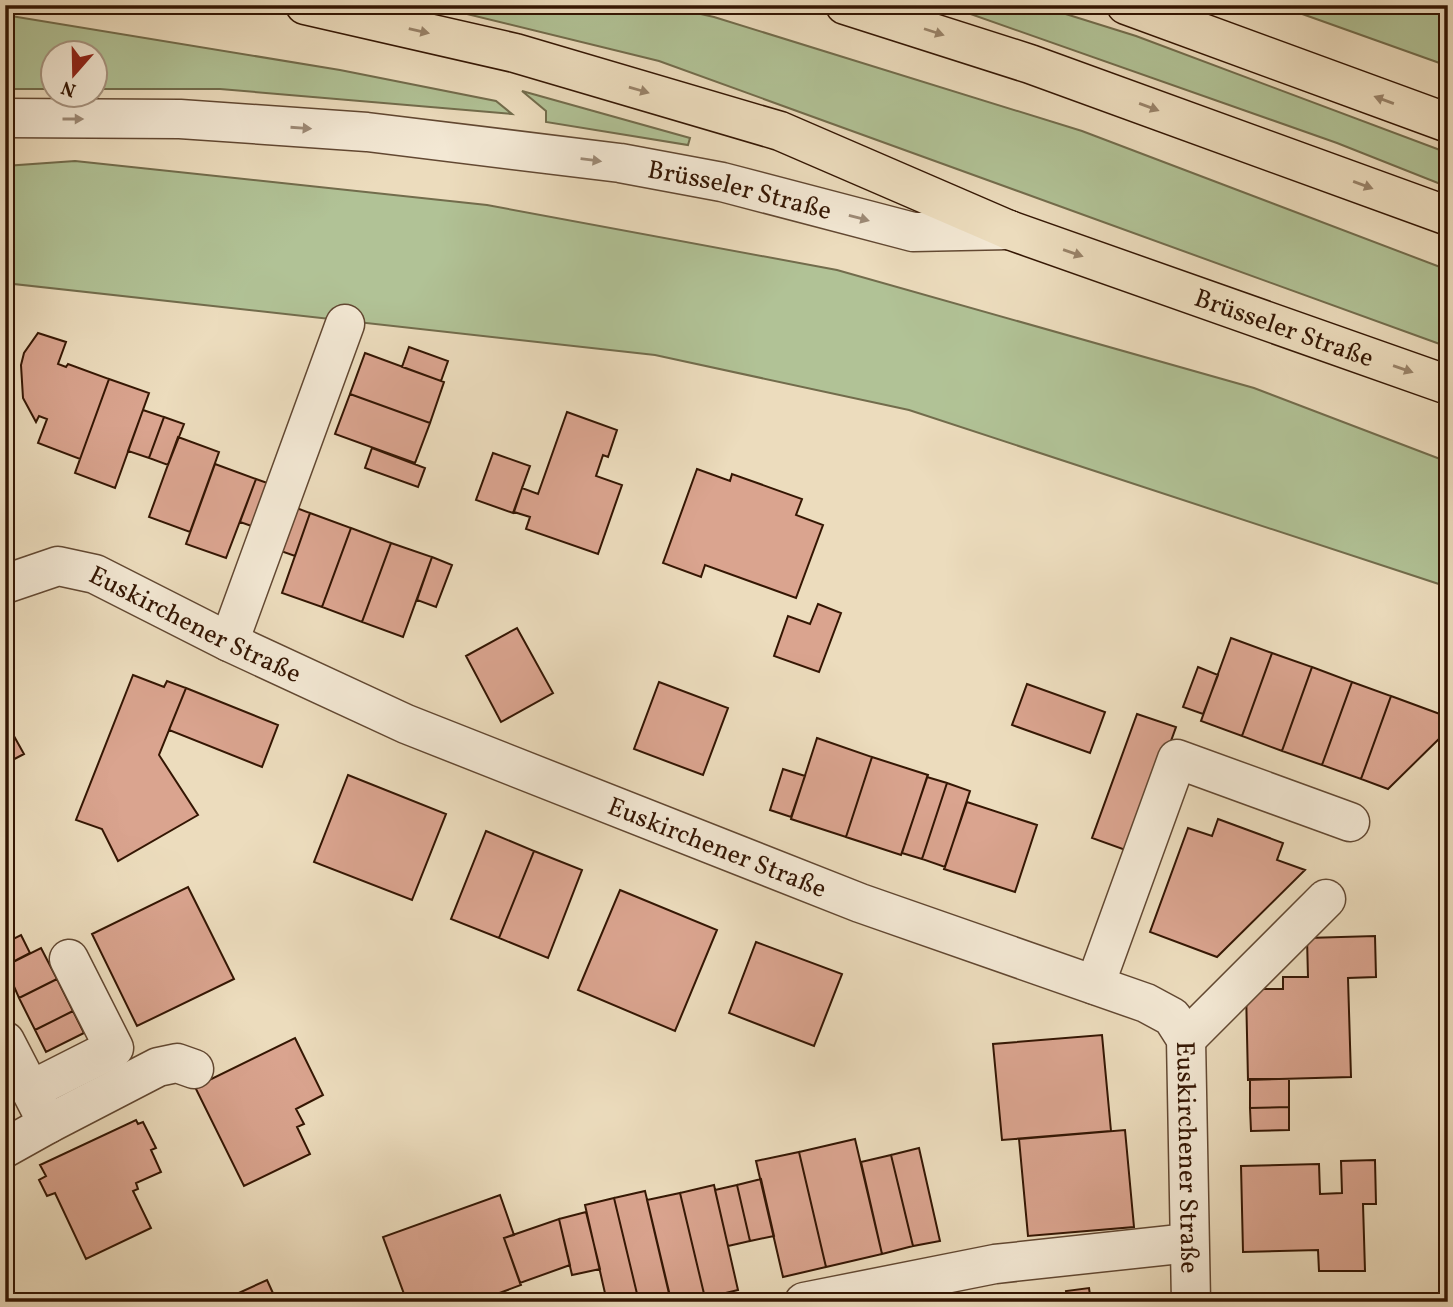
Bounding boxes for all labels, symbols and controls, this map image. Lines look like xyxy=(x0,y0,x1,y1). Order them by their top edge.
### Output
one-way arrow xyxy=(408,26,430,37)
one-way arrow xyxy=(924,27,945,38)
north arrow xyxy=(38,38,108,108)
text: N xyxy=(58,73,80,103)
one-way arrow xyxy=(628,85,649,95)
one-way arrow xyxy=(1373,94,1394,105)
one-way arrow xyxy=(1138,102,1159,113)
one-way arrow xyxy=(63,113,85,124)
one-way arrow xyxy=(290,122,312,133)
street label: Brüsseler Straße xyxy=(645,153,835,230)
one-way arrow xyxy=(580,154,602,165)
one-way arrow xyxy=(1352,180,1373,191)
one-way arrow xyxy=(848,213,870,224)
one-way arrow xyxy=(1063,248,1084,259)
street label: Brüsseler Straße xyxy=(1189,281,1378,377)
one-way arrow xyxy=(1393,364,1414,375)
street label: Euskirchener Straße xyxy=(82,558,307,693)
street label: Euskirchener Straße xyxy=(602,789,831,908)
street label: Euskirchener Straße xyxy=(1166,1041,1206,1274)

